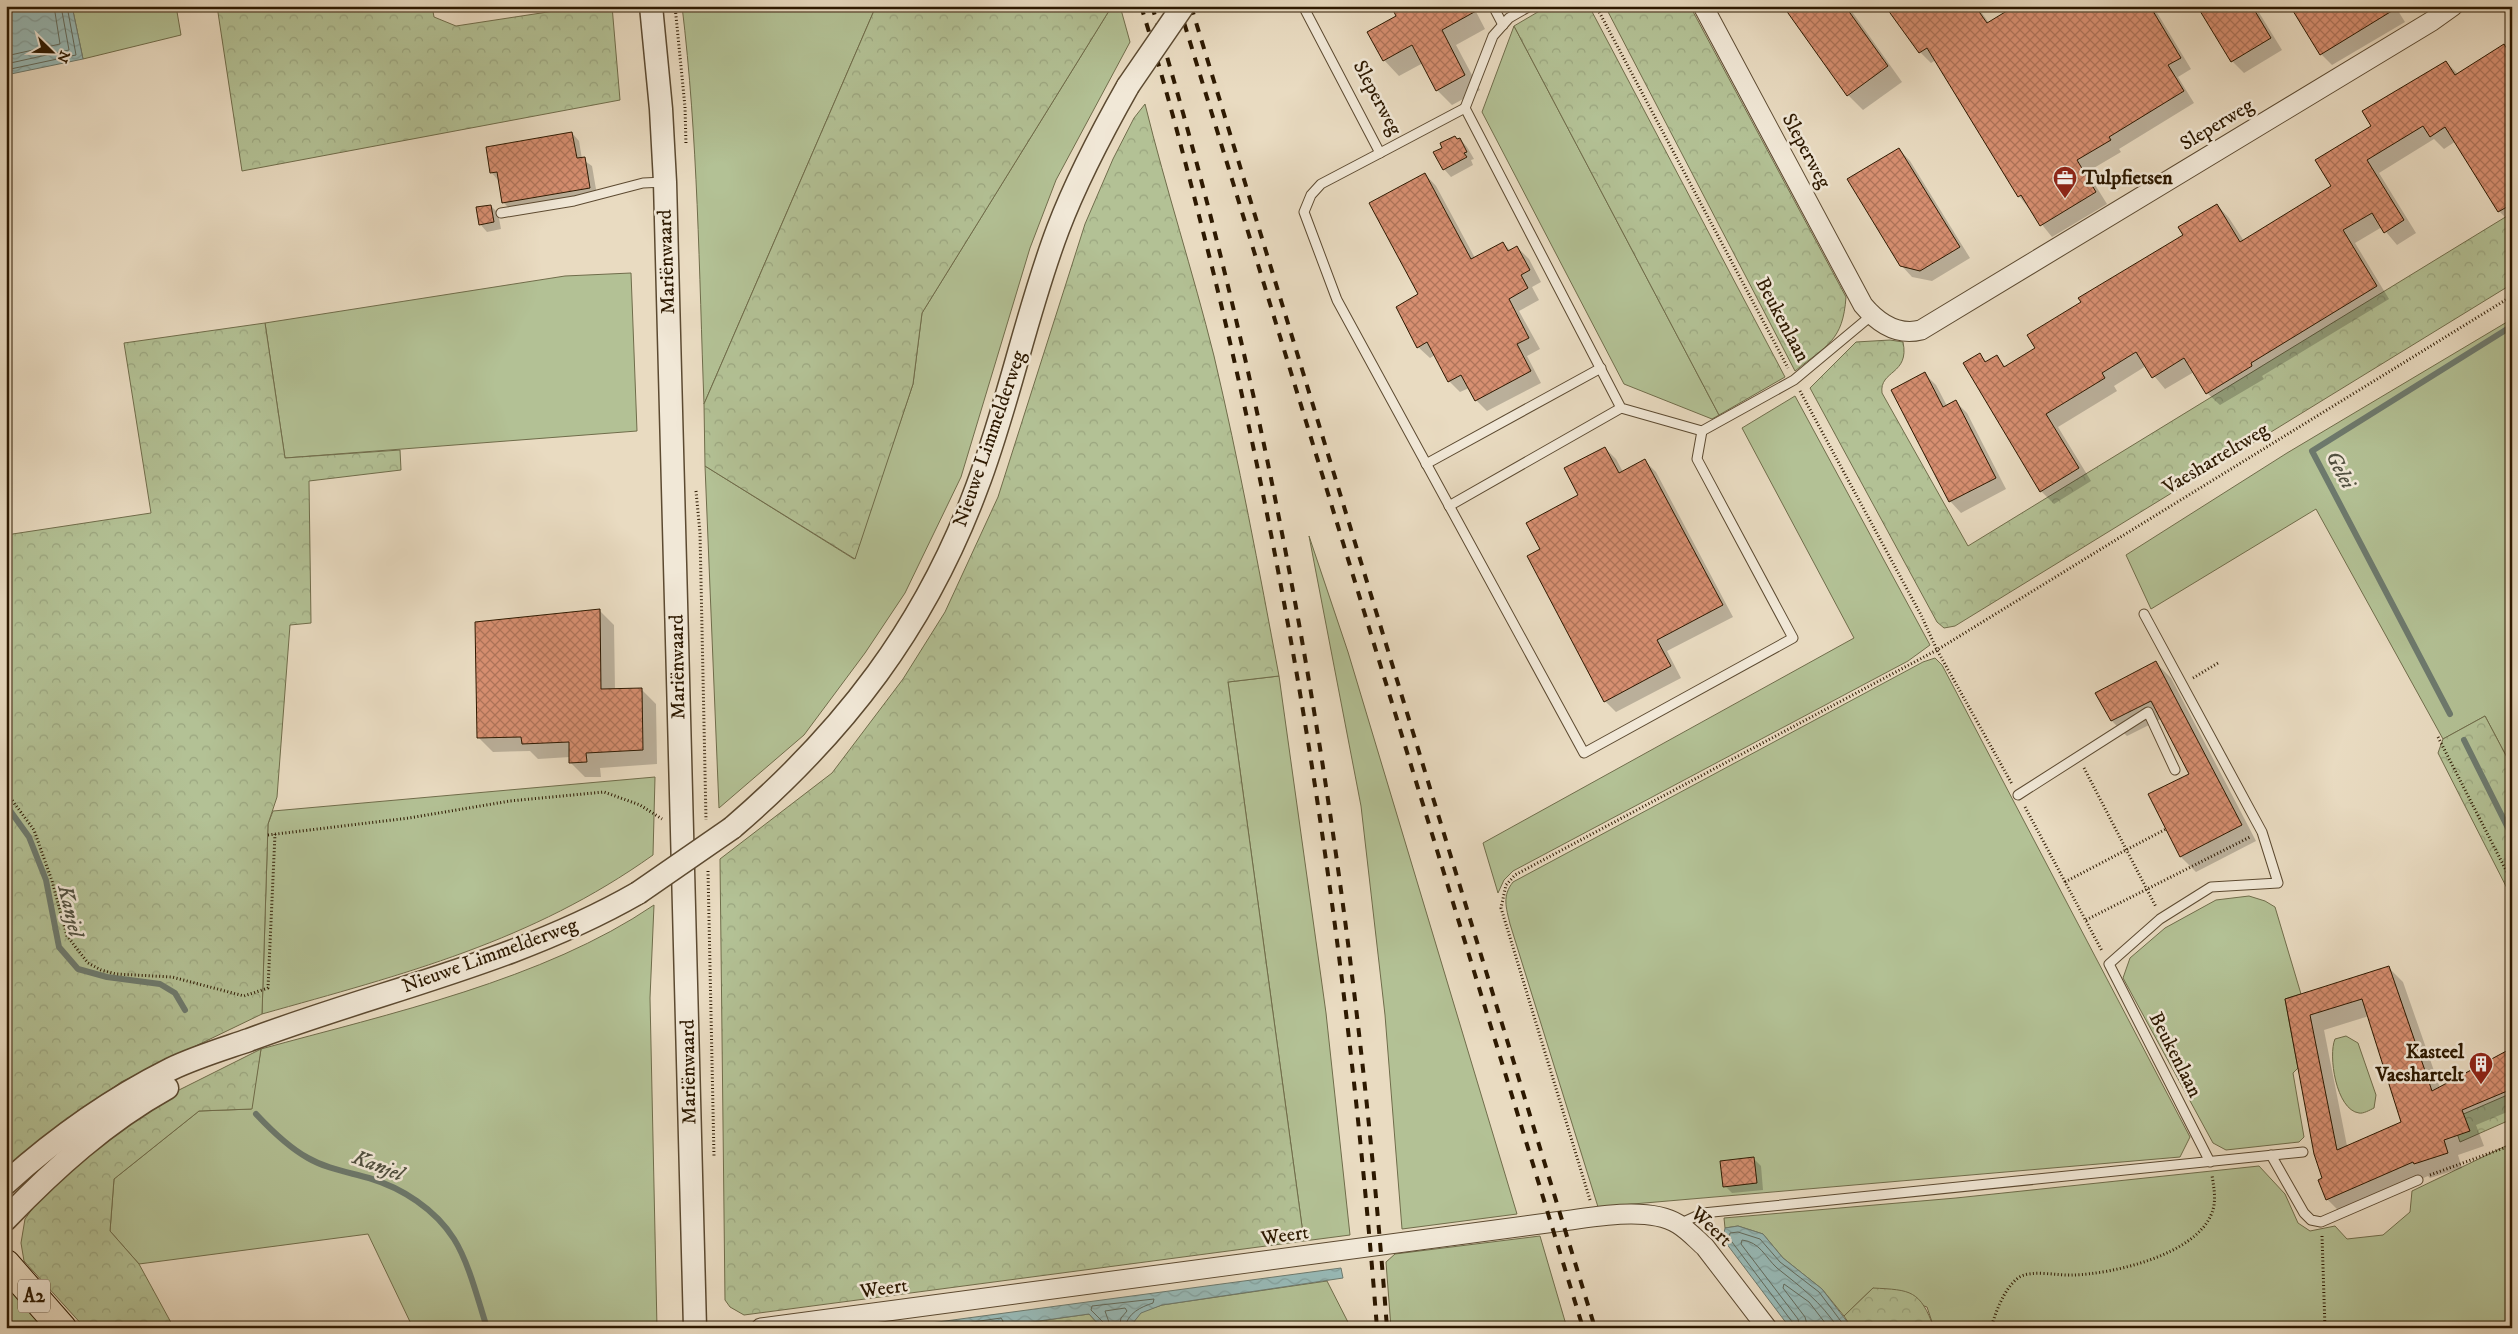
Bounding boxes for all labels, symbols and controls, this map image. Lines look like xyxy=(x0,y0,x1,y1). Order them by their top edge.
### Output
north arrow xyxy=(28,28,78,78)
text: N xyxy=(52,48,74,66)
street label: Sleperweg xyxy=(1347,56,1407,140)
street label: Sleperweg xyxy=(2176,93,2259,157)
street label: Sleperweg xyxy=(1776,109,1836,193)
office icon: Tulpfietsen xyxy=(2052,165,2078,199)
place label: Tulpfietsen xyxy=(2081,166,2173,191)
street label: Mariënwaard xyxy=(653,209,681,315)
street label: Beukenlaan xyxy=(1749,273,1815,367)
street label: Nieuwe Limmelderweg xyxy=(948,347,1032,530)
street label: Vaesharteltweg xyxy=(2158,417,2274,501)
water label: Gelei xyxy=(2319,446,2361,495)
street label: Mariënwaard xyxy=(665,614,691,720)
water label: Kanjel xyxy=(51,882,89,942)
street label: Nieuwe Limmelderweg xyxy=(399,913,581,999)
street label: Beukenlaan xyxy=(2143,1008,2207,1102)
street label: Mariënwaard xyxy=(676,1019,702,1125)
place label: Kasteel Vaeshartelt xyxy=(2375,1040,2465,1088)
building icon: Kasteel Vaeshartelt xyxy=(2468,1051,2494,1085)
water label: Kanjel xyxy=(348,1144,409,1188)
street label: Weert xyxy=(1684,1201,1737,1252)
street label: Weert xyxy=(1259,1220,1310,1252)
street label: Weert xyxy=(858,1273,909,1305)
road number: A2 xyxy=(18,1280,50,1312)

